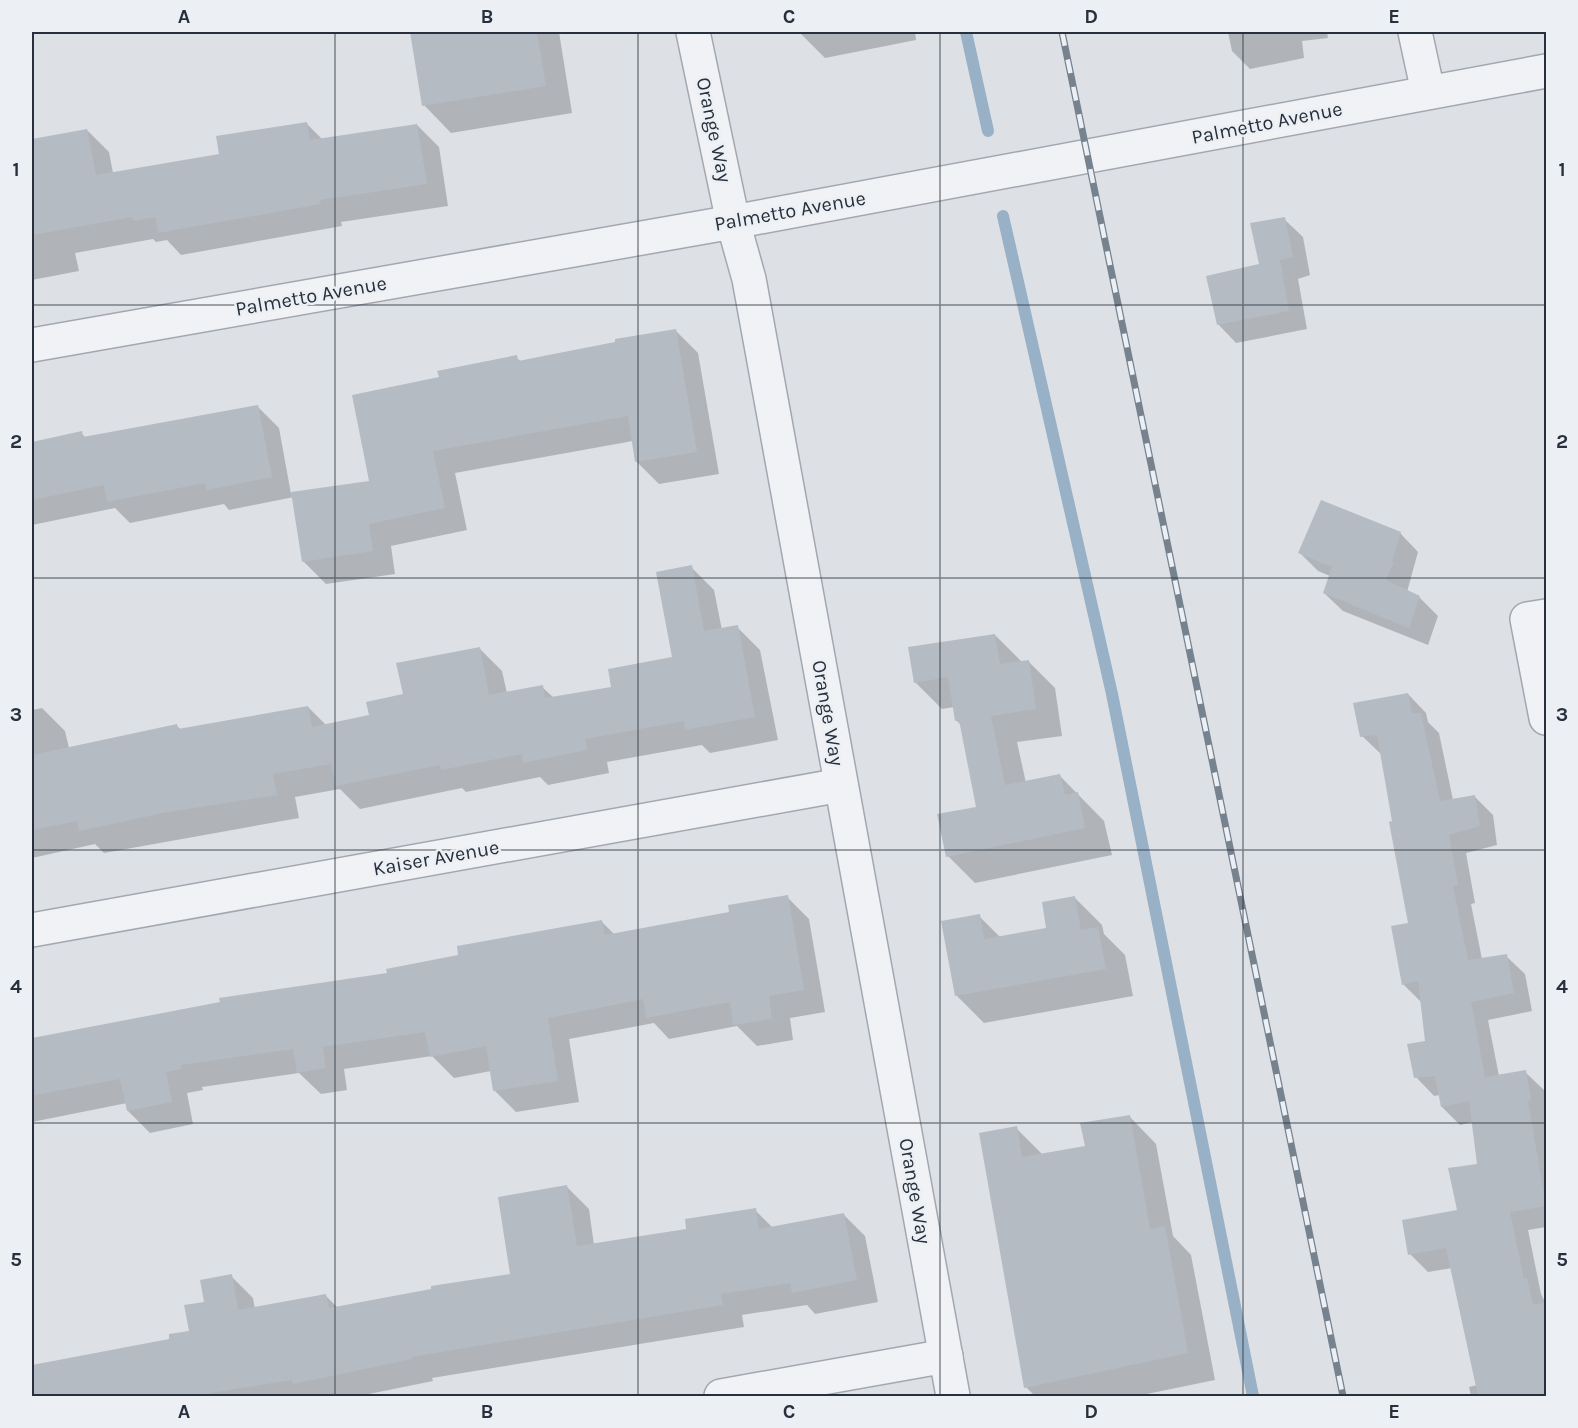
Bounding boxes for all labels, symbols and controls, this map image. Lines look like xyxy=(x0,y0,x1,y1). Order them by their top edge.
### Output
text: A xyxy=(178,5,191,28)
text: B xyxy=(481,5,493,28)
text: C xyxy=(783,5,795,28)
text: D xyxy=(1084,5,1098,28)
text: E xyxy=(1388,5,1400,28)
street label: Orange Way xyxy=(692,75,736,185)
street label: Palmetto Avenue xyxy=(1190,97,1344,149)
text: 1 xyxy=(12,158,20,181)
text: 1 xyxy=(1558,158,1566,181)
street label: Palmetto Avenue xyxy=(713,186,867,236)
street label: Palmetto Avenue xyxy=(234,271,388,321)
text: 2 xyxy=(10,430,22,453)
text: 2 xyxy=(1556,430,1568,453)
street label: Orange Way xyxy=(807,658,849,768)
text: 3 xyxy=(10,703,22,726)
text: 3 xyxy=(1556,703,1568,726)
street label: Kaiser Avenue xyxy=(371,836,501,880)
text: 4 xyxy=(10,975,22,998)
text: 4 xyxy=(1556,975,1568,998)
street label: Orange Way xyxy=(894,1136,936,1246)
text: 5 xyxy=(10,1248,22,1271)
text: 5 xyxy=(1556,1248,1568,1271)
text: A xyxy=(178,1400,191,1423)
text: B xyxy=(481,1400,493,1423)
text: C xyxy=(783,1400,795,1423)
text: D xyxy=(1084,1400,1098,1423)
text: E xyxy=(1388,1400,1400,1423)

